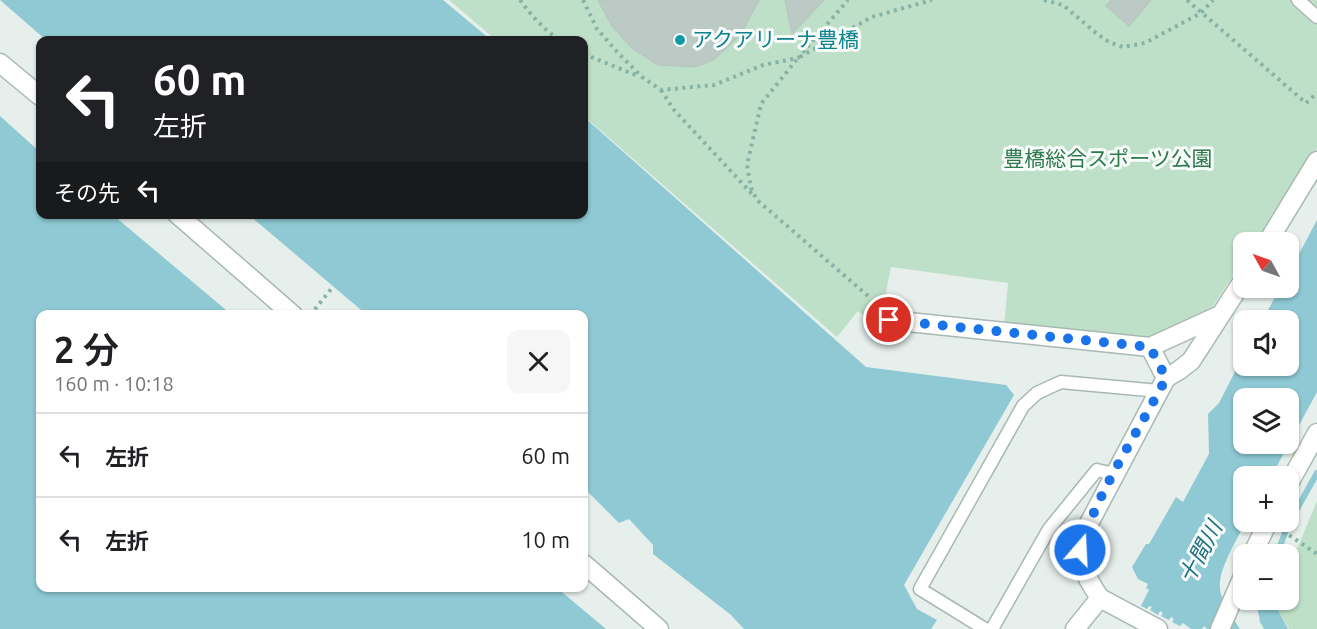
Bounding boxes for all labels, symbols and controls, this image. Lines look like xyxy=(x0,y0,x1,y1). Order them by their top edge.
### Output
place label: アクアリーナ豊橋 xyxy=(692,27,859,51)
marker: アクアリーナ豊橋 xyxy=(673,33,687,47)
text: 60 m xyxy=(153,56,247,103)
icon: left xyxy=(54,60,132,138)
text: 左折 xyxy=(153,111,207,141)
park label: 豊橋総合スポーツ公園 xyxy=(1003,146,1213,170)
icon: left xyxy=(132,174,165,207)
text: その先 xyxy=(54,180,120,205)
north arrow xyxy=(1233,232,1299,298)
map controls xyxy=(1233,232,1299,610)
pin xyxy=(863,294,914,345)
icon: arrive xyxy=(872,303,905,336)
button: sound xyxy=(1233,310,1299,376)
text: 2 分 xyxy=(54,329,119,370)
button: close xyxy=(507,330,570,393)
text: 160 m · 10:18 xyxy=(54,372,174,395)
button: layers xyxy=(1233,388,1299,454)
icon: left xyxy=(54,439,87,472)
text: 60 m xyxy=(521,443,570,468)
text: 左折 xyxy=(105,444,149,469)
button: + xyxy=(1233,466,1299,532)
water label: 十間川 xyxy=(1173,515,1227,587)
position arrow xyxy=(1048,518,1112,582)
icon: left xyxy=(54,523,87,556)
text: 10 m xyxy=(521,527,570,552)
text: 左折 xyxy=(105,528,149,553)
button: − xyxy=(1233,544,1299,610)

